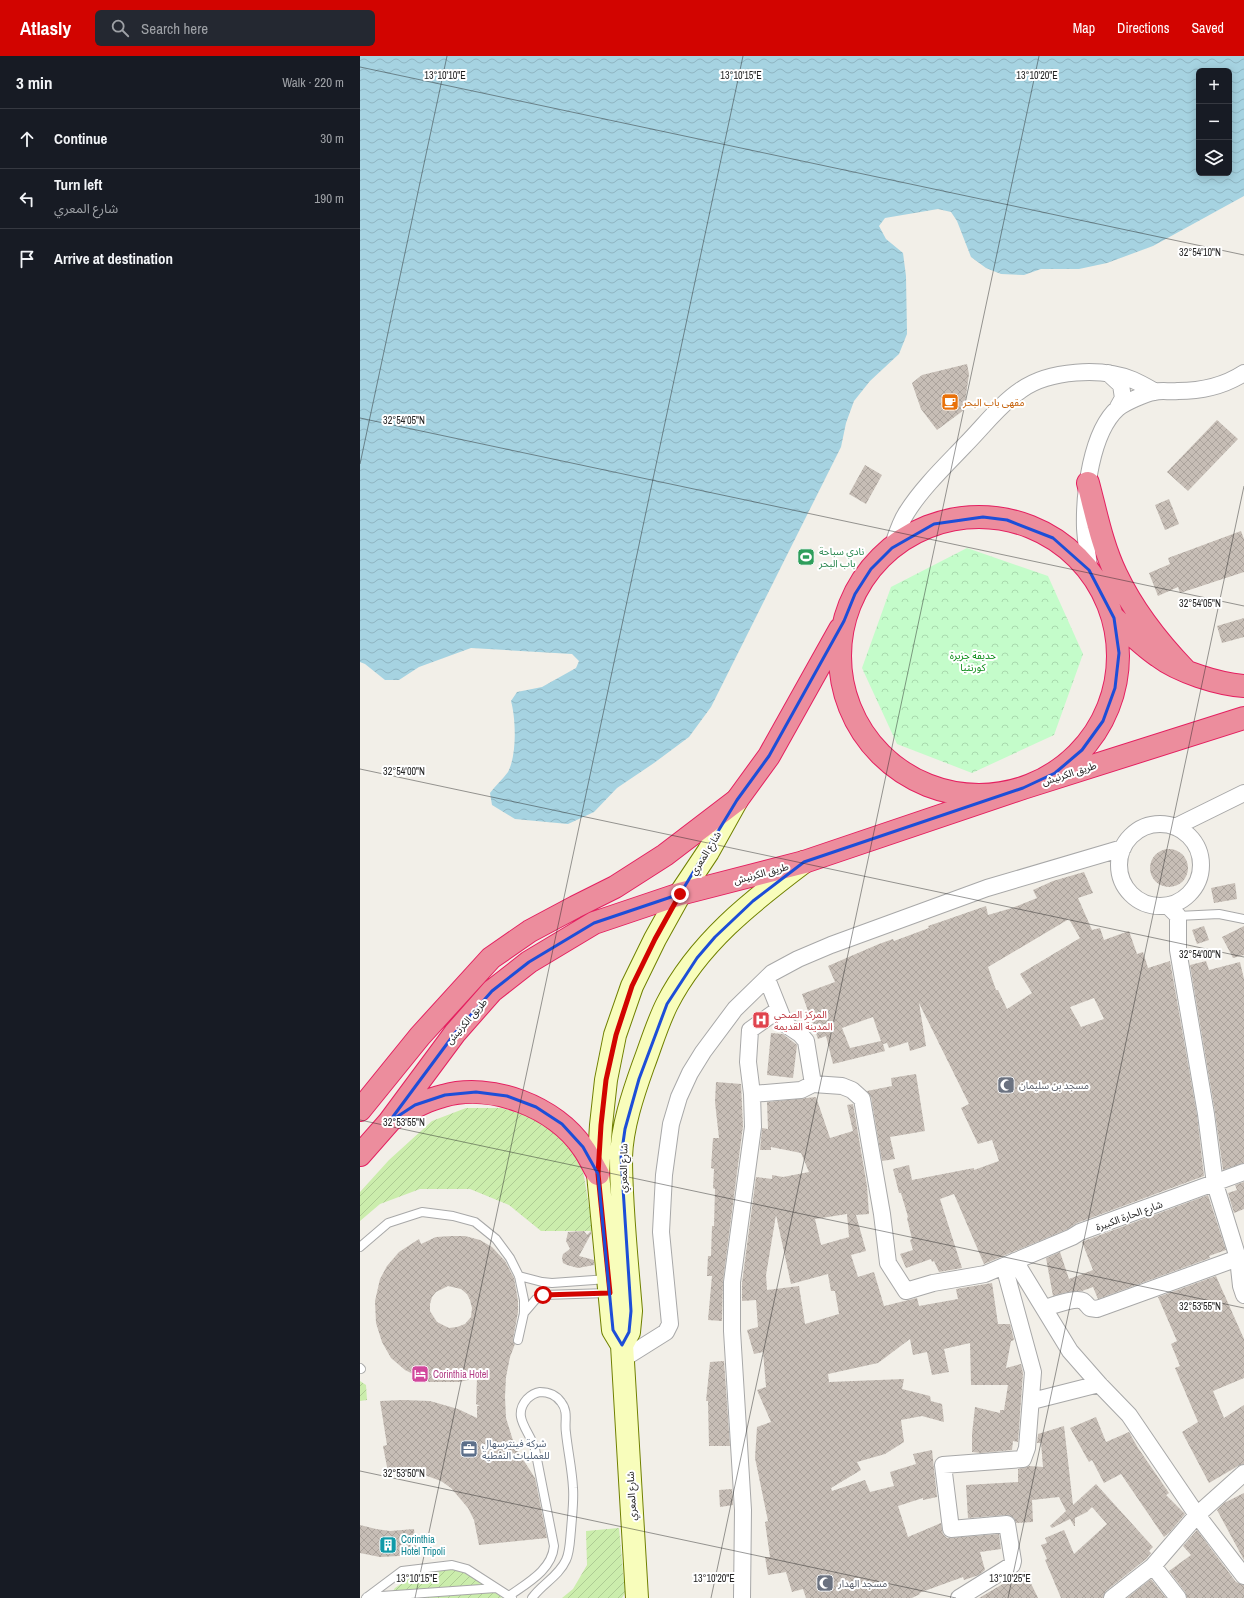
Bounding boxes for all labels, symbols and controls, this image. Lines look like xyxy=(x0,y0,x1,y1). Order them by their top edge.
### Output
search box xyxy=(95,10,375,46)
text: Atlasly xyxy=(20,15,71,41)
icon: search xyxy=(109,17,131,39)
text: Search here xyxy=(141,18,208,39)
text: Map xyxy=(1073,19,1095,37)
text: Directions xyxy=(1117,19,1169,37)
text: Saved xyxy=(1191,19,1224,37)
map controls xyxy=(1196,68,1232,176)
button: + xyxy=(1196,68,1232,104)
text: 13°10'10"E xyxy=(424,69,466,82)
text: 13°10'15"E xyxy=(720,69,762,82)
text: 13°10'20"E xyxy=(1016,69,1058,82)
text: 3 min xyxy=(16,71,52,94)
text: Walk · 220 m xyxy=(282,74,344,91)
button: − xyxy=(1196,104,1232,140)
icon: ahead xyxy=(16,128,38,150)
text: Continue xyxy=(54,128,107,149)
text: 30 m xyxy=(320,130,344,147)
button: layers xyxy=(1196,140,1232,176)
text: Turn left xyxy=(54,174,102,195)
icon: left xyxy=(16,188,38,210)
text: 190 m xyxy=(314,190,344,207)
text: شارع المعري xyxy=(54,200,118,217)
text: 32°54'10"N xyxy=(1179,246,1221,259)
icon: arrive xyxy=(16,248,38,270)
text: Arrive at destination xyxy=(54,248,173,269)
cafe icon: مقهى باب البحر xyxy=(940,392,960,412)
place label: مقهى باب البحر xyxy=(962,396,1024,409)
text: 32°54'05"N xyxy=(383,414,425,427)
place label: نادي سباحة باب البحر xyxy=(818,545,864,570)
sports icon: نادي سباحة باب البحر xyxy=(796,547,816,567)
text: 32°54'05"N xyxy=(1179,597,1221,610)
park label: حديقة جزيرة كورنثيا xyxy=(950,649,996,674)
street label: طريق الكرنيش xyxy=(1040,758,1098,788)
text: 32°54'00"N xyxy=(383,765,425,778)
street label: شارع المعري xyxy=(687,829,725,878)
street label: طريق الكرنيش xyxy=(732,860,790,887)
route end xyxy=(671,885,689,903)
text: 32°54'00"N xyxy=(1179,948,1221,961)
street label: طريق الكرنيش xyxy=(443,996,490,1047)
place label: المركز الصحي المدينة القديمة xyxy=(774,1008,833,1033)
hospital icon: المركز الصحي المدينة القديمة xyxy=(751,1010,771,1030)
mosque icon: مسجد بن سليمان xyxy=(996,1075,1016,1095)
place label: مسجد بن سليمان xyxy=(1019,1079,1089,1092)
text: 32°53'55"N xyxy=(383,1116,425,1129)
street label: شارع المعري xyxy=(617,1143,632,1193)
street label: شارع الحارة الكبيرة xyxy=(1094,1197,1165,1235)
route start xyxy=(534,1286,552,1304)
text: 32°53'55"N xyxy=(1179,1300,1221,1313)
hotel icon: Corinthia Hotel xyxy=(410,1364,430,1384)
place label: Corinthia Hotel xyxy=(433,1368,488,1381)
place label: شركة فينترسهال للعمليات النفطية xyxy=(482,1437,550,1462)
office icon: شركة فينترسهال للعمليات النفطية xyxy=(459,1439,479,1459)
text: 32°53'50"N xyxy=(383,1467,425,1480)
street label: شارع المعري xyxy=(624,1471,641,1521)
place label: Corinthia Hotel Tripoli xyxy=(401,1533,445,1558)
building icon: Corinthia Hotel Tripoli xyxy=(378,1535,398,1555)
text: 13°10'15"E xyxy=(396,1572,438,1585)
text: 13°10'20"E xyxy=(693,1572,735,1585)
text: 13°10'25"E xyxy=(989,1572,1031,1585)
mosque icon: مسجد الهدار xyxy=(815,1573,835,1593)
place label: مسجد الهدار xyxy=(837,1577,887,1590)

